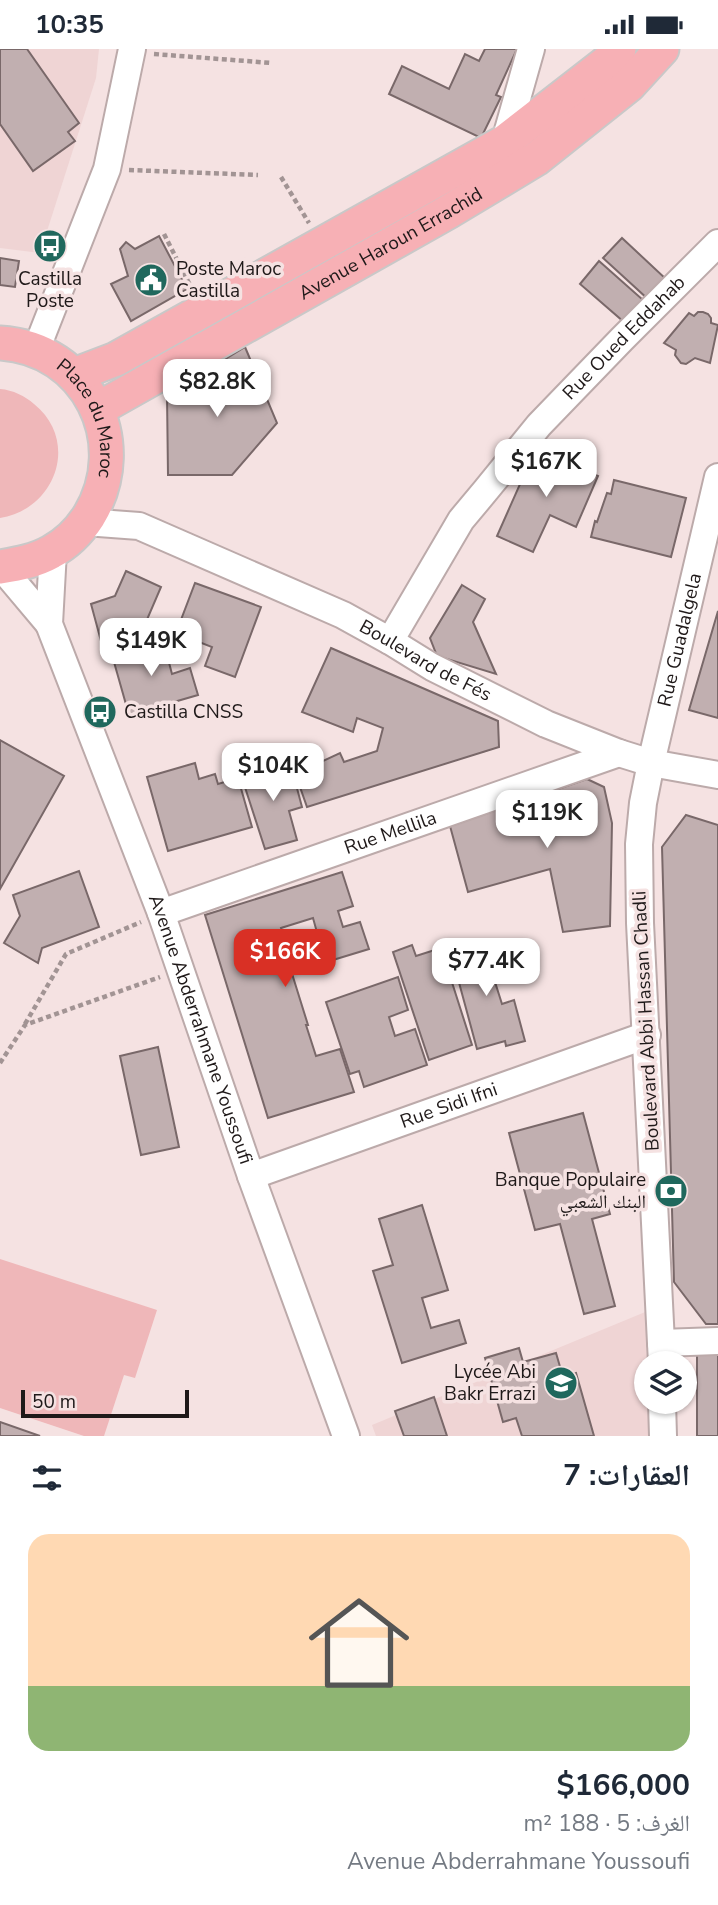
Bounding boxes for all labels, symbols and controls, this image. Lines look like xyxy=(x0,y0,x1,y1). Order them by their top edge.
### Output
text: 10:35 xyxy=(35,7,104,42)
street label: Avenue Haroun Errachid xyxy=(294,181,487,306)
bus stop icon: Castilla Poste xyxy=(31,227,69,265)
place label: Poste Maroc Castilla xyxy=(176,256,281,304)
public building icon: Poste Maroc Castilla xyxy=(132,261,170,299)
place label: Castilla Poste xyxy=(18,266,82,314)
street label: Rue Oued Eddahab xyxy=(557,270,691,406)
street label: Place du Maroc xyxy=(51,353,119,480)
pin: $82.8K xyxy=(160,359,274,419)
text: $82.8K xyxy=(179,366,255,397)
pin: $167K xyxy=(497,440,595,499)
text: $167K xyxy=(511,446,581,477)
street label: Rue Guadalgela xyxy=(652,570,708,709)
street label: Boulevard de Fés xyxy=(355,614,496,708)
pin: $149K xyxy=(102,619,200,678)
text: $149K xyxy=(116,625,186,656)
bus stop icon: Castilla CNSS xyxy=(81,693,119,731)
place label: Castilla CNSS xyxy=(124,699,243,725)
pin: $104K xyxy=(224,743,322,803)
text: $104K xyxy=(238,750,308,781)
pin: $119K xyxy=(498,791,596,850)
text: $119K xyxy=(512,797,582,828)
street label: Rue Mellila xyxy=(341,805,440,861)
street label: Boulevard Abbi Hassan Chadli xyxy=(626,890,666,1152)
street label: Avenue Abderrahmane Youssoufi xyxy=(142,891,259,1168)
pin: $166K xyxy=(236,929,334,989)
text: $166K xyxy=(250,936,320,967)
pin: $77.4K xyxy=(429,939,543,998)
text: $77.4K xyxy=(448,945,524,976)
street label: Rue Sidi Ifni xyxy=(397,1076,501,1135)
place label: Banque Populaire البنك الشعبي xyxy=(495,1167,646,1217)
bank icon: Banque Populaire البنك الشعبي xyxy=(652,1172,690,1210)
map controls xyxy=(634,1351,697,1414)
button: layers xyxy=(634,1351,697,1414)
place label: Lycée Abi Bakr Errazi xyxy=(444,1359,536,1407)
school or university icon: Lycée Abi Bakr Errazi xyxy=(542,1364,580,1402)
scale bar xyxy=(21,1387,189,1419)
text: 50 m xyxy=(32,1389,76,1415)
text: العقارات: 7 xyxy=(563,1455,690,1496)
icon: filters xyxy=(28,1459,66,1497)
icon: home xyxy=(296,1580,422,1706)
text: $166,000 xyxy=(557,1765,690,1806)
text: الغرف: 5 · 188 m² xyxy=(524,1808,690,1839)
text: Avenue Abderrahmane Youssoufi xyxy=(347,1846,690,1877)

